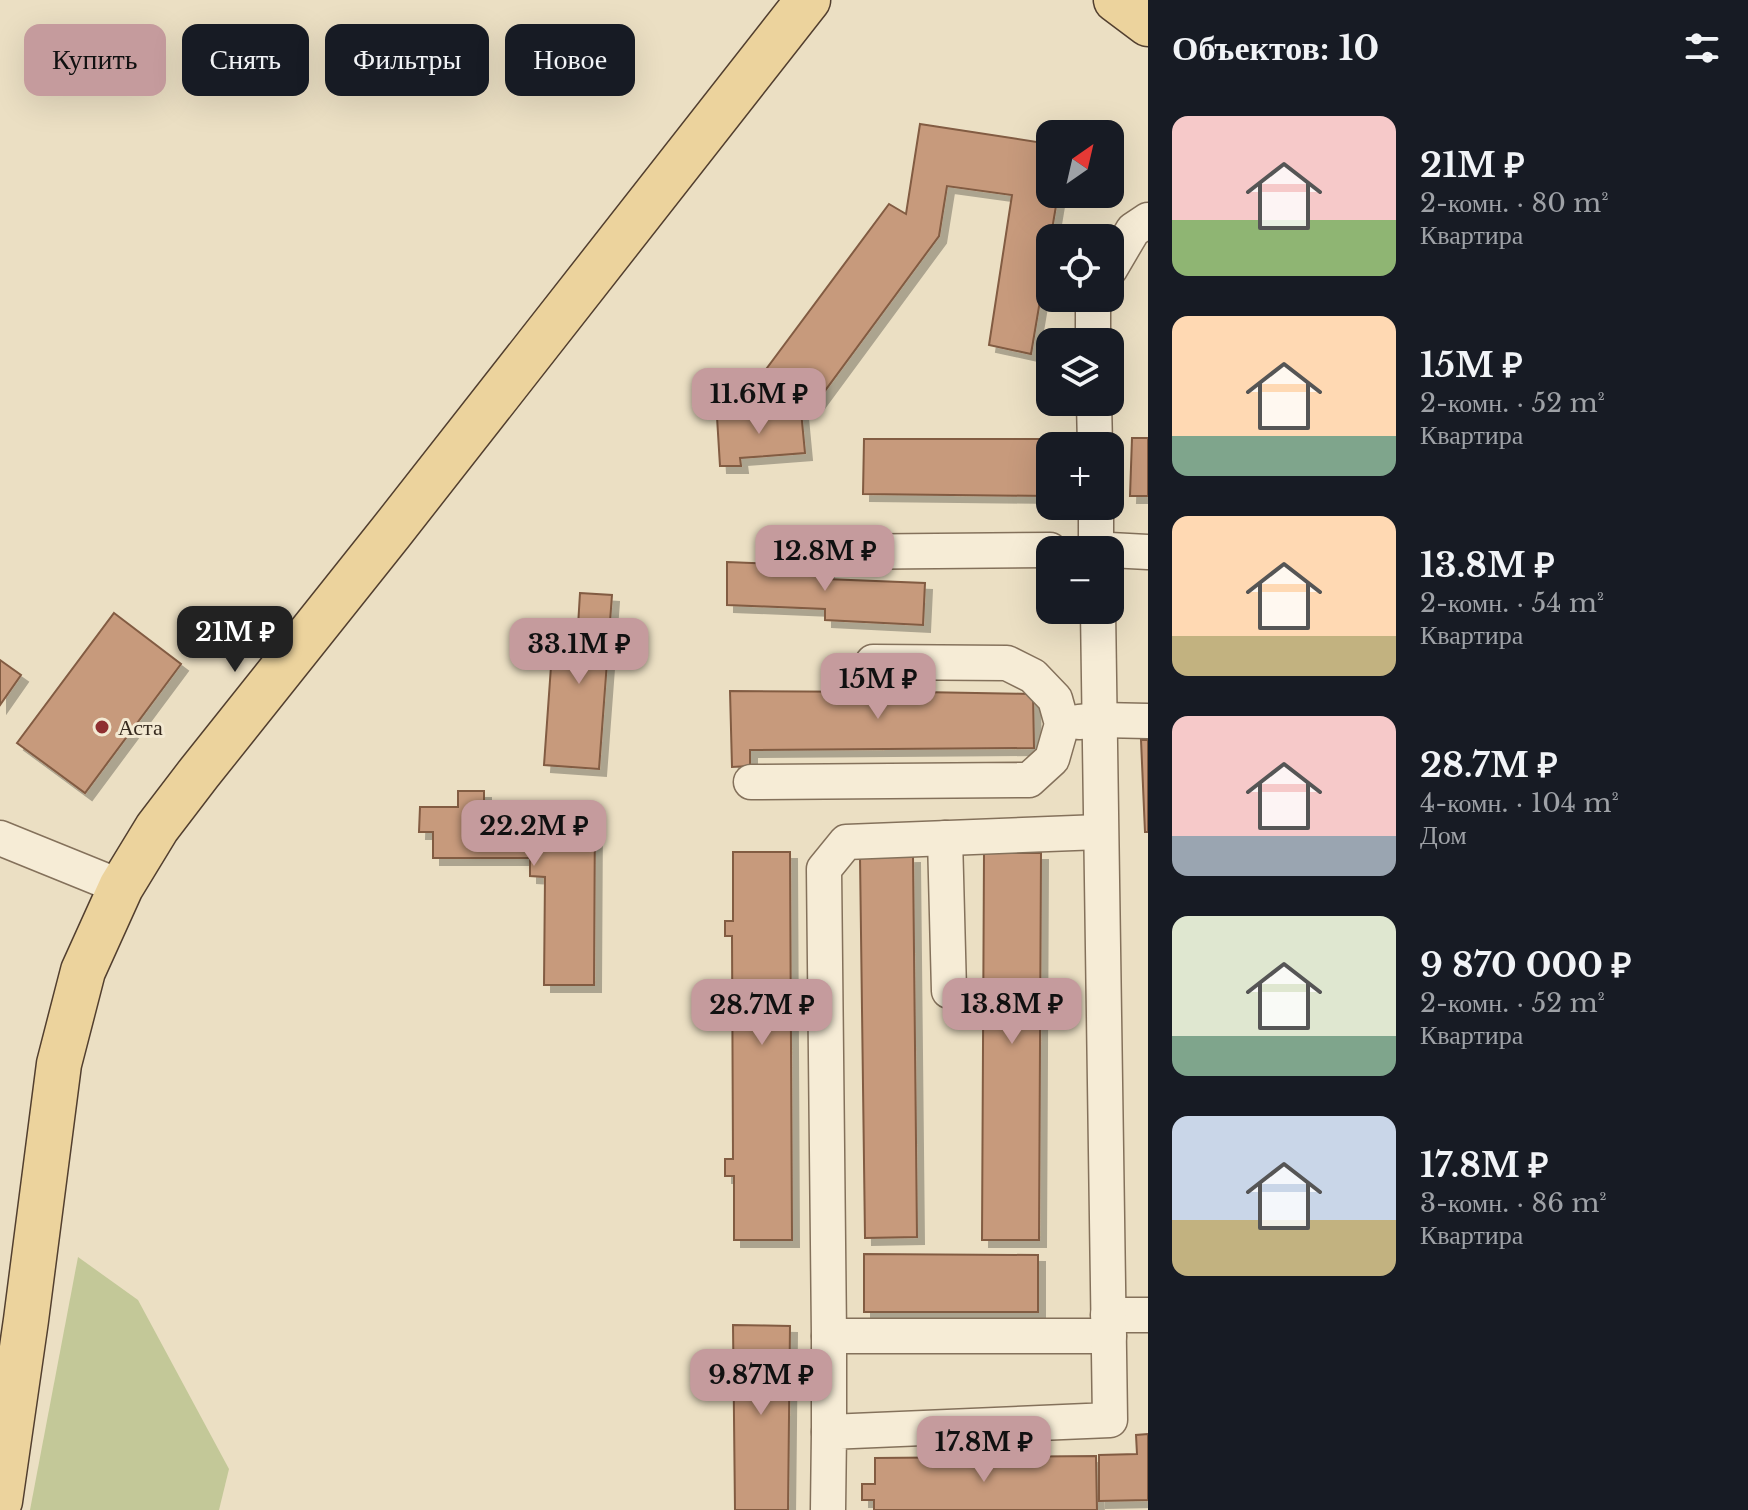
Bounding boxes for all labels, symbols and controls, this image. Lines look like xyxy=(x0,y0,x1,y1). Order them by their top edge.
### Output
chip: Купить xyxy=(24,24,166,96)
chip: Снять xyxy=(182,24,309,96)
chip: Фильтры xyxy=(325,24,489,96)
chip: Новое xyxy=(505,24,635,96)
icon: filters xyxy=(1680,26,1724,70)
text: Объектов: 10 xyxy=(1172,27,1379,69)
north arrow xyxy=(1036,120,1124,208)
map controls xyxy=(1036,120,1124,624)
text: 21M ₽ xyxy=(1420,144,1525,186)
icon: home xyxy=(1236,148,1332,244)
text: 2-комн. · 80 m² xyxy=(1420,187,1609,219)
text: Квартира xyxy=(1420,219,1523,251)
button: locate xyxy=(1036,224,1124,312)
button: layers xyxy=(1036,328,1124,416)
text: 15M ₽ xyxy=(1420,344,1523,386)
icon: home xyxy=(1236,348,1332,444)
pin: 11.6M ₽ xyxy=(685,368,833,436)
text: 11.6M ₽ xyxy=(710,378,808,410)
text: 2-комн. · 52 m² xyxy=(1420,387,1605,419)
text: Квартира xyxy=(1420,419,1523,451)
button: + xyxy=(1036,432,1124,520)
pin: 12.8M ₽ xyxy=(751,525,899,593)
text: 12.8M ₽ xyxy=(773,535,877,567)
button: − xyxy=(1036,536,1124,624)
text: 13.8M ₽ xyxy=(1420,544,1555,586)
icon: home xyxy=(1236,548,1332,644)
text: 2-комн. · 54 m² xyxy=(1420,587,1604,619)
pin: 21M ₽ xyxy=(179,606,291,674)
text: 21M ₽ xyxy=(195,616,275,648)
pin: 33.1M ₽ xyxy=(505,618,653,686)
text: Квартира xyxy=(1420,619,1523,651)
text: 33.1M ₽ xyxy=(527,628,631,660)
pin: 15M ₽ xyxy=(822,653,934,721)
text: 15M ₽ xyxy=(839,663,917,695)
place label: Аста xyxy=(118,714,163,741)
marker: Аста xyxy=(93,718,111,736)
text: 28.7M ₽ xyxy=(1420,744,1558,786)
icon: home xyxy=(1236,748,1332,844)
text: 4-комн. · 104 m² xyxy=(1420,787,1619,819)
pin: 22.2M ₽ xyxy=(460,800,608,868)
text: 22.2M ₽ xyxy=(479,810,589,842)
text: Дом xyxy=(1420,819,1467,851)
text: 9 870 000 ₽ xyxy=(1420,944,1632,986)
icon: home xyxy=(1236,948,1332,1044)
pin: 13.8M ₽ xyxy=(938,978,1086,1046)
pin: 28.7M ₽ xyxy=(688,979,836,1047)
text: 2-комн. · 52 m² xyxy=(1420,987,1605,1019)
text: 13.8M ₽ xyxy=(961,988,1064,1020)
text: 28.7M ₽ xyxy=(709,989,815,1021)
text: Квартира xyxy=(1420,1019,1523,1051)
text: 17.8M ₽ xyxy=(1420,1144,1549,1186)
icon: home xyxy=(1236,1148,1332,1244)
text: 3-комн. · 86 m² xyxy=(1420,1187,1607,1219)
text: Квартира xyxy=(1420,1219,1523,1251)
pin: 9.87M ₽ xyxy=(687,1349,835,1417)
text: 9.87M ₽ xyxy=(708,1359,814,1391)
pin: 17.8M ₽ xyxy=(910,1416,1058,1484)
text: 17.8M ₽ xyxy=(935,1426,1033,1458)

